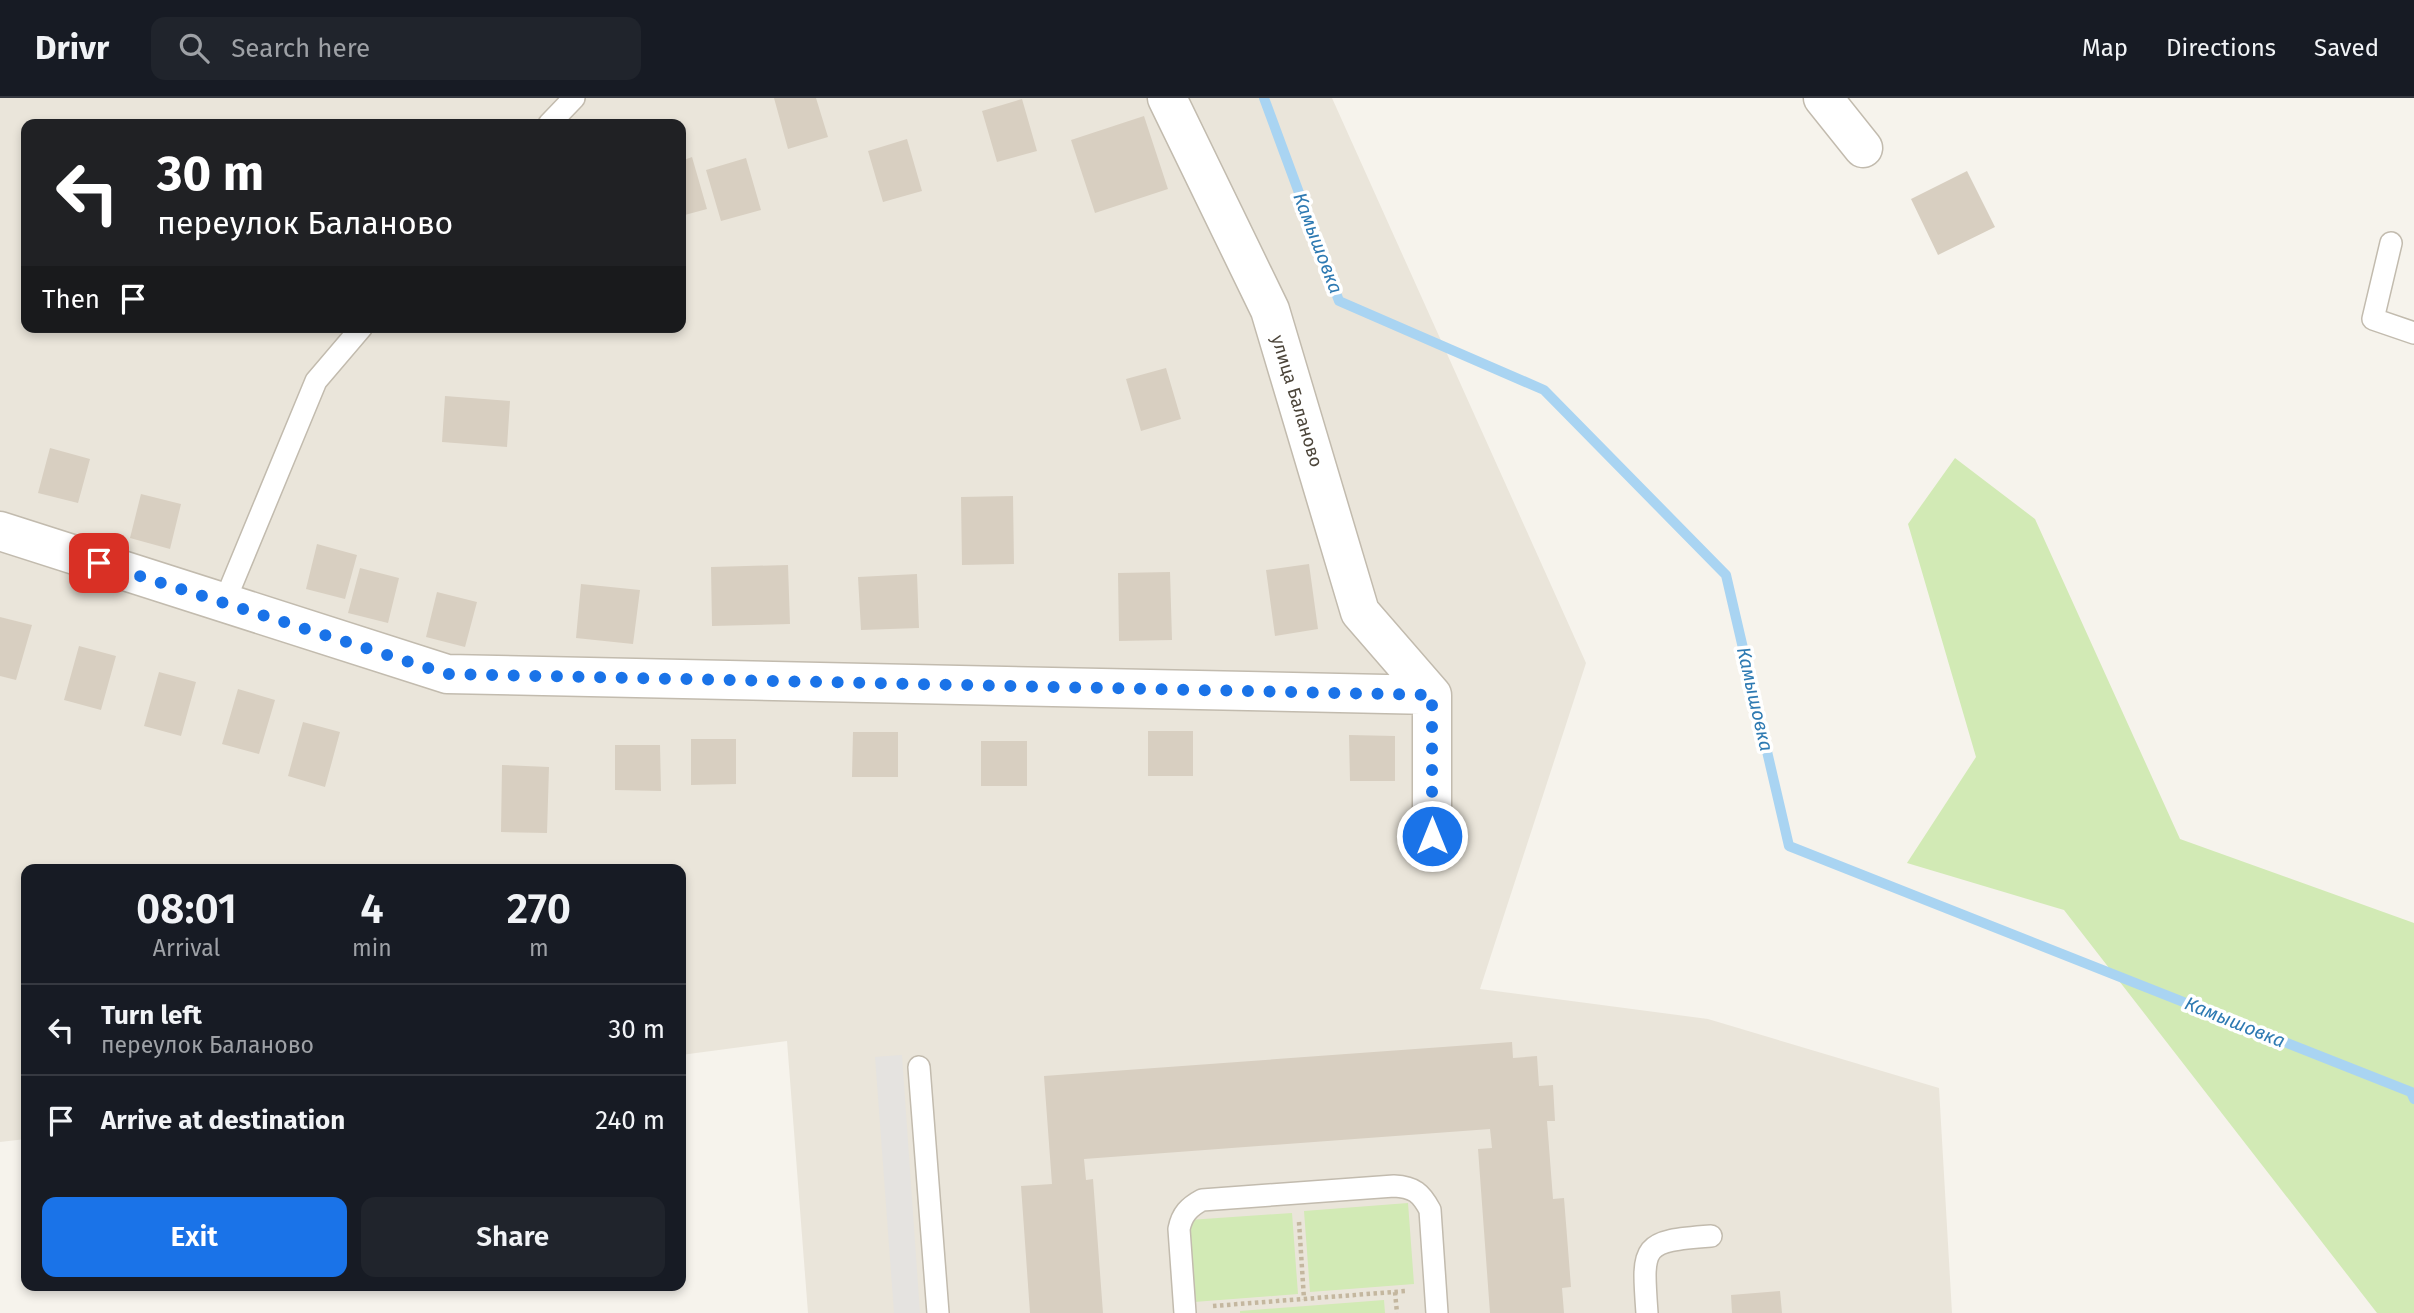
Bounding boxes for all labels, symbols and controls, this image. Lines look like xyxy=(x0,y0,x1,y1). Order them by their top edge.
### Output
search box xyxy=(151,17,641,80)
text: Drivr xyxy=(35,28,109,68)
icon: search xyxy=(175,29,213,67)
text: Search here xyxy=(231,33,370,64)
text: Map xyxy=(2082,34,2128,62)
text: Directions xyxy=(2166,34,2276,62)
text: Saved xyxy=(2314,34,2379,62)
text: 30 m xyxy=(157,144,264,203)
icon: left xyxy=(42,147,133,238)
water label: Камышовка xyxy=(1288,189,1348,297)
text: переулок Баланово xyxy=(157,204,453,242)
icon: arrive xyxy=(114,280,152,318)
text: Then xyxy=(42,284,100,315)
street label: улица Баланово xyxy=(1266,332,1328,470)
pin xyxy=(69,533,129,593)
icon: arrive xyxy=(80,544,118,582)
water label: Камышовка xyxy=(1732,645,1778,753)
position arrow xyxy=(1395,799,1469,873)
text: 08:01 xyxy=(136,884,237,934)
text: 4 xyxy=(360,884,384,934)
text: 270 xyxy=(507,884,571,934)
text: Arrival xyxy=(153,934,220,962)
text: min xyxy=(352,934,392,962)
text: m xyxy=(529,934,549,962)
water label: Камышовка xyxy=(2181,991,2289,1053)
text: Turn left xyxy=(101,1000,202,1031)
icon: left xyxy=(42,1011,80,1049)
text: 30 m xyxy=(608,1014,665,1045)
text: переулок Баланово xyxy=(101,1031,314,1059)
icon: arrive xyxy=(42,1102,80,1140)
text: Arrive at destination xyxy=(101,1105,345,1136)
text: 240 m xyxy=(595,1105,665,1136)
button: Exit xyxy=(42,1197,347,1277)
button: Share xyxy=(361,1197,665,1277)

